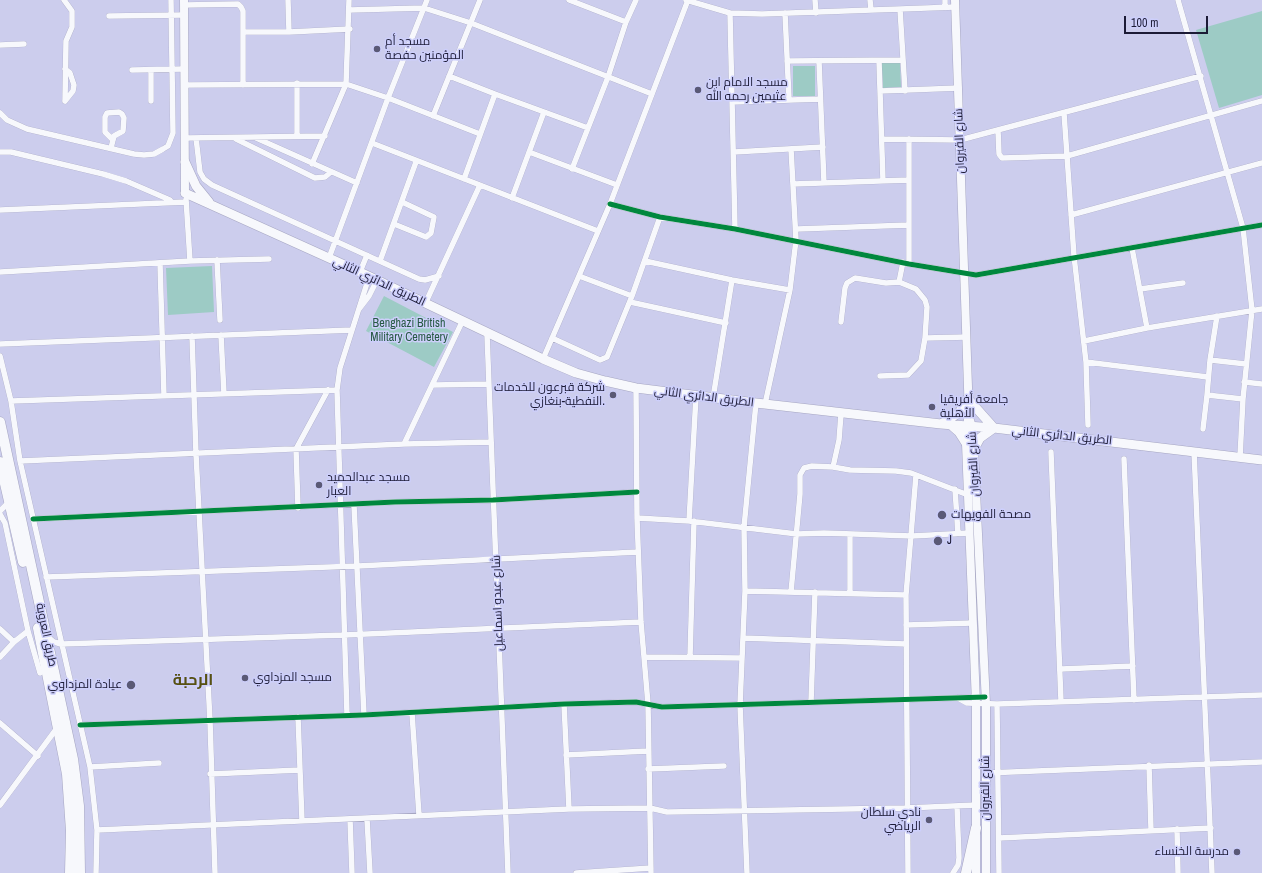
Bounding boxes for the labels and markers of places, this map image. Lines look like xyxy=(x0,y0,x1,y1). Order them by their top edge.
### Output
place label: مسجد أم المؤمنين حفصة xyxy=(385,35,464,63)
marker: مسجد أم المؤمنين حفصة xyxy=(372,44,382,54)
place label: مسجد الامام ابن عثيمين رحمه الله xyxy=(706,76,788,104)
marker: مسجد الامام ابن عثيمين رحمه الله xyxy=(693,85,703,95)
place label: شركة قبرعون للخدمات النفطية-بنغازي. xyxy=(494,381,605,409)
marker: شركة قبرعون للخدمات النفطية-بنغازي. xyxy=(608,390,618,400)
place label: جامعة أفريقيا الأهلية xyxy=(940,393,1008,421)
marker: جامعة أفريقيا الأهلية xyxy=(927,402,937,412)
place label: مسجد عبدالحميد العبار xyxy=(327,471,410,499)
marker: مسجد عبدالحميد العبار xyxy=(314,480,324,490)
place label: مصحة الفويهات xyxy=(951,508,1031,522)
marker: مصحة الفويهات xyxy=(936,509,948,521)
place label: J xyxy=(947,534,952,548)
marker: J xyxy=(932,535,944,547)
place label: مسجد المزداوي xyxy=(253,671,332,685)
marker: مسجد المزداوي xyxy=(240,673,250,683)
place label: عيادة المزداوي xyxy=(48,678,122,692)
marker: عيادة المزداوي xyxy=(125,679,137,691)
place label: نادي سلطان الرياضي xyxy=(861,806,921,834)
marker: نادي سلطان الرياضي xyxy=(924,815,934,825)
place label: مدرسة الخنساء xyxy=(1154,845,1229,859)
marker: مدرسة الخنساء xyxy=(1232,847,1242,857)

